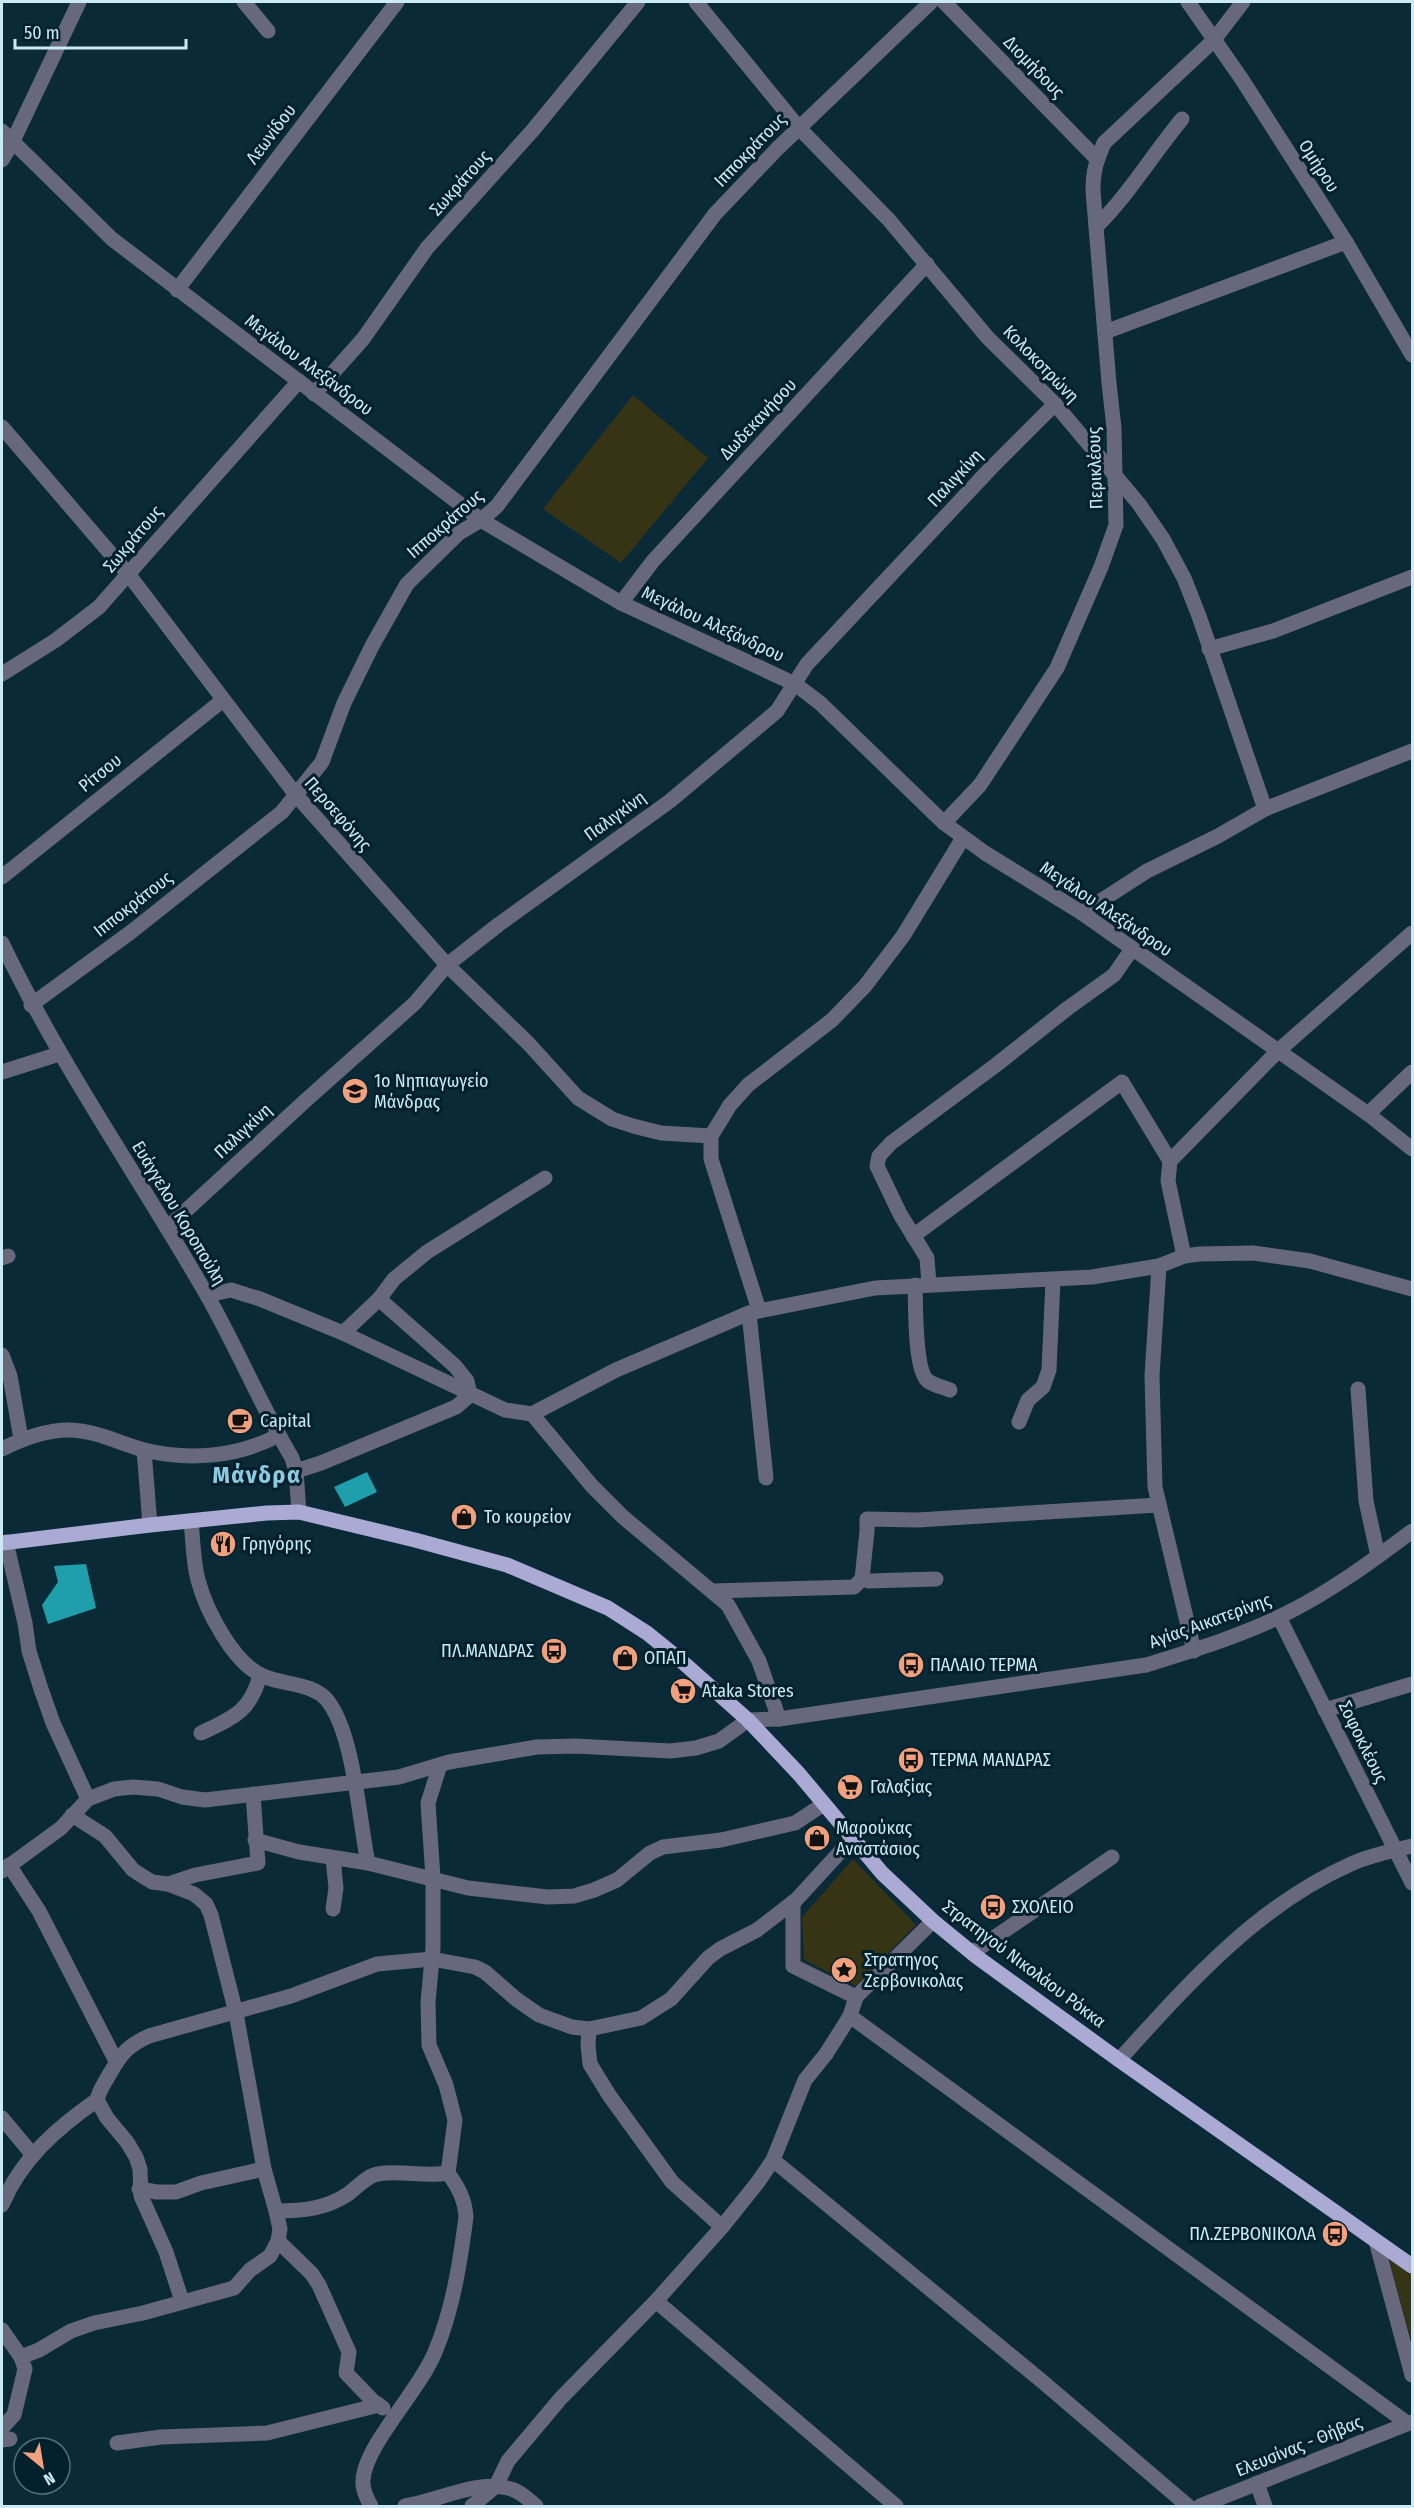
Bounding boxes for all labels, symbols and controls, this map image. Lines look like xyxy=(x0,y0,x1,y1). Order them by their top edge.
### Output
scale bar xyxy=(15,12,186,50)
text: 50 m xyxy=(24,22,60,44)
street label: Διομήδους xyxy=(999,31,1069,103)
street label: Λεωνίδου xyxy=(241,100,301,168)
street label: Ιπποκράτους xyxy=(709,108,791,191)
street label: Ομήρου xyxy=(1294,135,1344,197)
street label: Σωκράτους xyxy=(425,145,495,220)
street label: Μεγάλου Αλεξάνδρου xyxy=(241,310,377,420)
street label: Κολοκοτρώνη xyxy=(999,321,1083,407)
street label: Δωδεκανήσου xyxy=(715,374,801,464)
street label: Περικλέους xyxy=(1083,426,1107,510)
street label: Παλιγκίνη xyxy=(923,445,987,511)
street label: Ιπποκράτους xyxy=(402,485,488,563)
street label: Σωκράτους xyxy=(99,501,168,577)
street label: Μεγάλου Αλεξάνδρου xyxy=(638,581,788,667)
street label: Ρίτσου xyxy=(74,749,126,797)
street label: Περσεφόνης xyxy=(300,772,376,856)
street label: Παλιγκίνη xyxy=(580,786,650,846)
street label: Μεγάλου Αλεξάνδρου xyxy=(1036,857,1176,961)
street label: Ιπποκράτους xyxy=(89,866,177,942)
place label: 1ο Νηπιαγωγείο Μάνδρας xyxy=(374,1070,489,1113)
school or university icon: 1ο Νηπιαγωγείο Μάνδρας xyxy=(340,1076,370,1106)
street label: Παλιγκίνη xyxy=(210,1099,276,1163)
street label: Ευάγγελου Κοροπούλη xyxy=(127,1137,231,1289)
cafe icon: Capital xyxy=(225,1406,255,1436)
place label: Capital xyxy=(260,1410,311,1432)
district label: Μάνδρα xyxy=(212,1461,302,1489)
shop icon: Το κουρείον xyxy=(449,1502,479,1532)
place label: Το κουρείον xyxy=(484,1506,571,1528)
restaurant icon: Γρηγόρης xyxy=(208,1529,238,1559)
place label: Γρηγόρης xyxy=(242,1533,312,1555)
street label: Αγίας Αικατερίνης xyxy=(1146,1589,1274,1653)
bus stop icon: ΠΛ.ΜΑΝΔΡΑΣ xyxy=(539,1636,569,1666)
place label: ΠΛ.ΜΑΝΔΡΑΣ xyxy=(441,1640,534,1662)
shop icon: ΟΠΑΠ xyxy=(610,1643,640,1673)
place label: ΟΠΑΠ xyxy=(644,1647,686,1669)
bus stop icon: ΠΑΛΑΙΟ ΤΕΡΜΑ xyxy=(896,1650,926,1680)
place label: ΠΑΛΑΙΟ ΤΕΡΜΑ xyxy=(930,1654,1038,1676)
supermarket icon: Ataka Stores xyxy=(668,1676,698,1706)
place label: Ataka Stores xyxy=(702,1680,794,1702)
street label: Σοφοκλέους xyxy=(1334,1697,1392,1787)
bus stop icon: ΤΕΡΜΑ ΜΑΝΔΡΑΣ xyxy=(896,1745,926,1775)
place label: ΤΕΡΜΑ ΜΑΝΔΡΑΣ xyxy=(930,1749,1051,1771)
supermarket icon: Γαλαξίας xyxy=(835,1772,865,1802)
place label: Γαλαξίας xyxy=(870,1776,932,1798)
place label: Μαρούκας Αναστάσιος xyxy=(836,1817,920,1860)
shop icon: Μαρούκας Αναστάσιος xyxy=(802,1823,832,1853)
bus stop icon: ΣΧΟΛΕΙΟ xyxy=(978,1892,1008,1922)
street label: Στρατηγού Νικολάου Ρόκκα xyxy=(938,1895,1110,2033)
place label: ΣΧΟΛΕΙΟ xyxy=(1012,1896,1074,1918)
place label: Στρατηγος Ζερβονικολας xyxy=(864,1949,964,1992)
place icon: Στρατηγος Ζερβονικολας xyxy=(829,1955,859,1985)
bus stop icon: ΠΛ.ΖΕΡΒΟΝΙΚΟΛΑ xyxy=(1320,2219,1350,2249)
place label: ΠΛ.ΖΕΡΒΟΝΙΚΟΛΑ xyxy=(1189,2223,1317,2245)
street label: Ελευσίνας - Θήβας xyxy=(1232,2410,1366,2481)
north arrow xyxy=(12,2436,72,2496)
text: N xyxy=(40,2468,58,2489)

